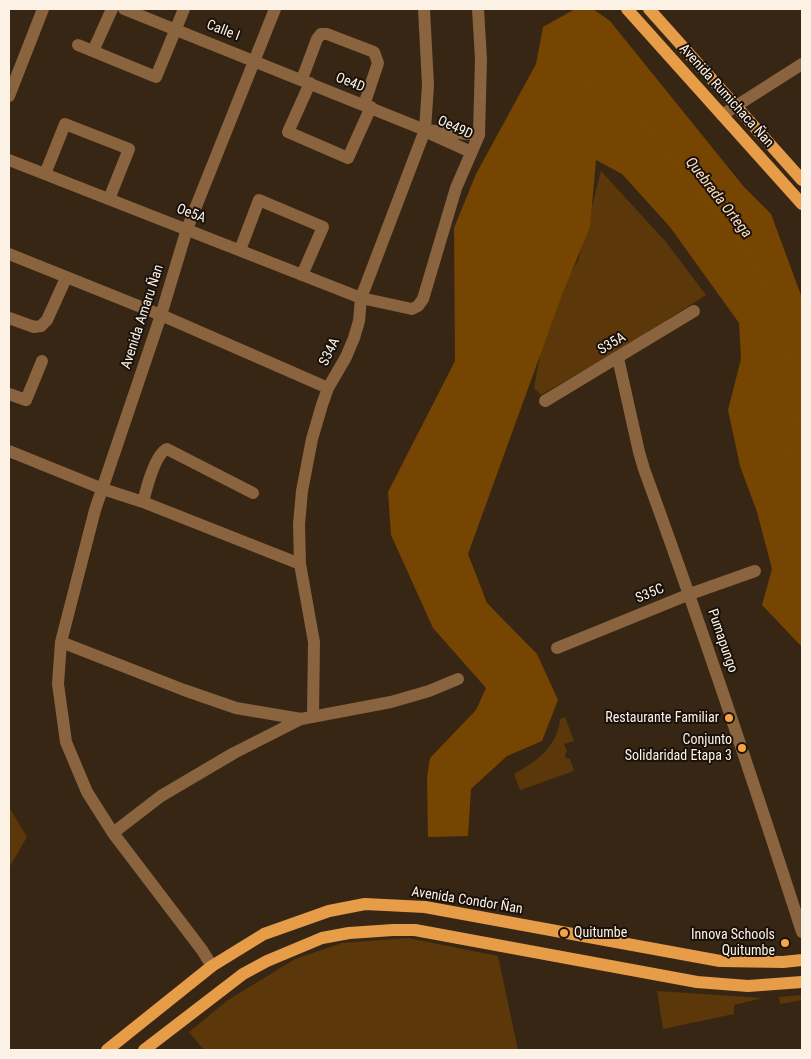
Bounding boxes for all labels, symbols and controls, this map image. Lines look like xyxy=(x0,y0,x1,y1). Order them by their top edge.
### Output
street label: Calle I xyxy=(204,17,242,45)
street label: Avenida Rumichaca Ñan xyxy=(675,41,777,151)
street label: Oe4D xyxy=(333,70,367,96)
street label: Oe49D xyxy=(435,113,475,143)
water label: Quebrada Ortega xyxy=(681,154,755,242)
street label: Oe5A xyxy=(174,201,208,227)
street label: Avenida Amaru Ñan xyxy=(118,263,168,371)
street label: S35A xyxy=(595,329,629,359)
street label: S34A xyxy=(316,335,344,369)
street label: S35C xyxy=(633,581,667,607)
street label: Pumapungo xyxy=(703,607,741,675)
place label: Restaurante Familiar xyxy=(605,710,719,726)
marker: Restaurante Familiar xyxy=(723,712,735,724)
place label: Conjunto Solidaridad Etapa 3 xyxy=(625,732,732,764)
marker: Conjunto Solidaridad Etapa 3 xyxy=(736,742,748,754)
street label: Avenida Condor Ñan xyxy=(410,884,524,918)
place label: Quitumbe xyxy=(574,925,627,941)
marker: Quitumbe xyxy=(558,927,570,939)
place label: Innova Schools Quitumbe xyxy=(691,927,775,960)
marker: Innova Schools Quitumbe xyxy=(779,937,791,949)

